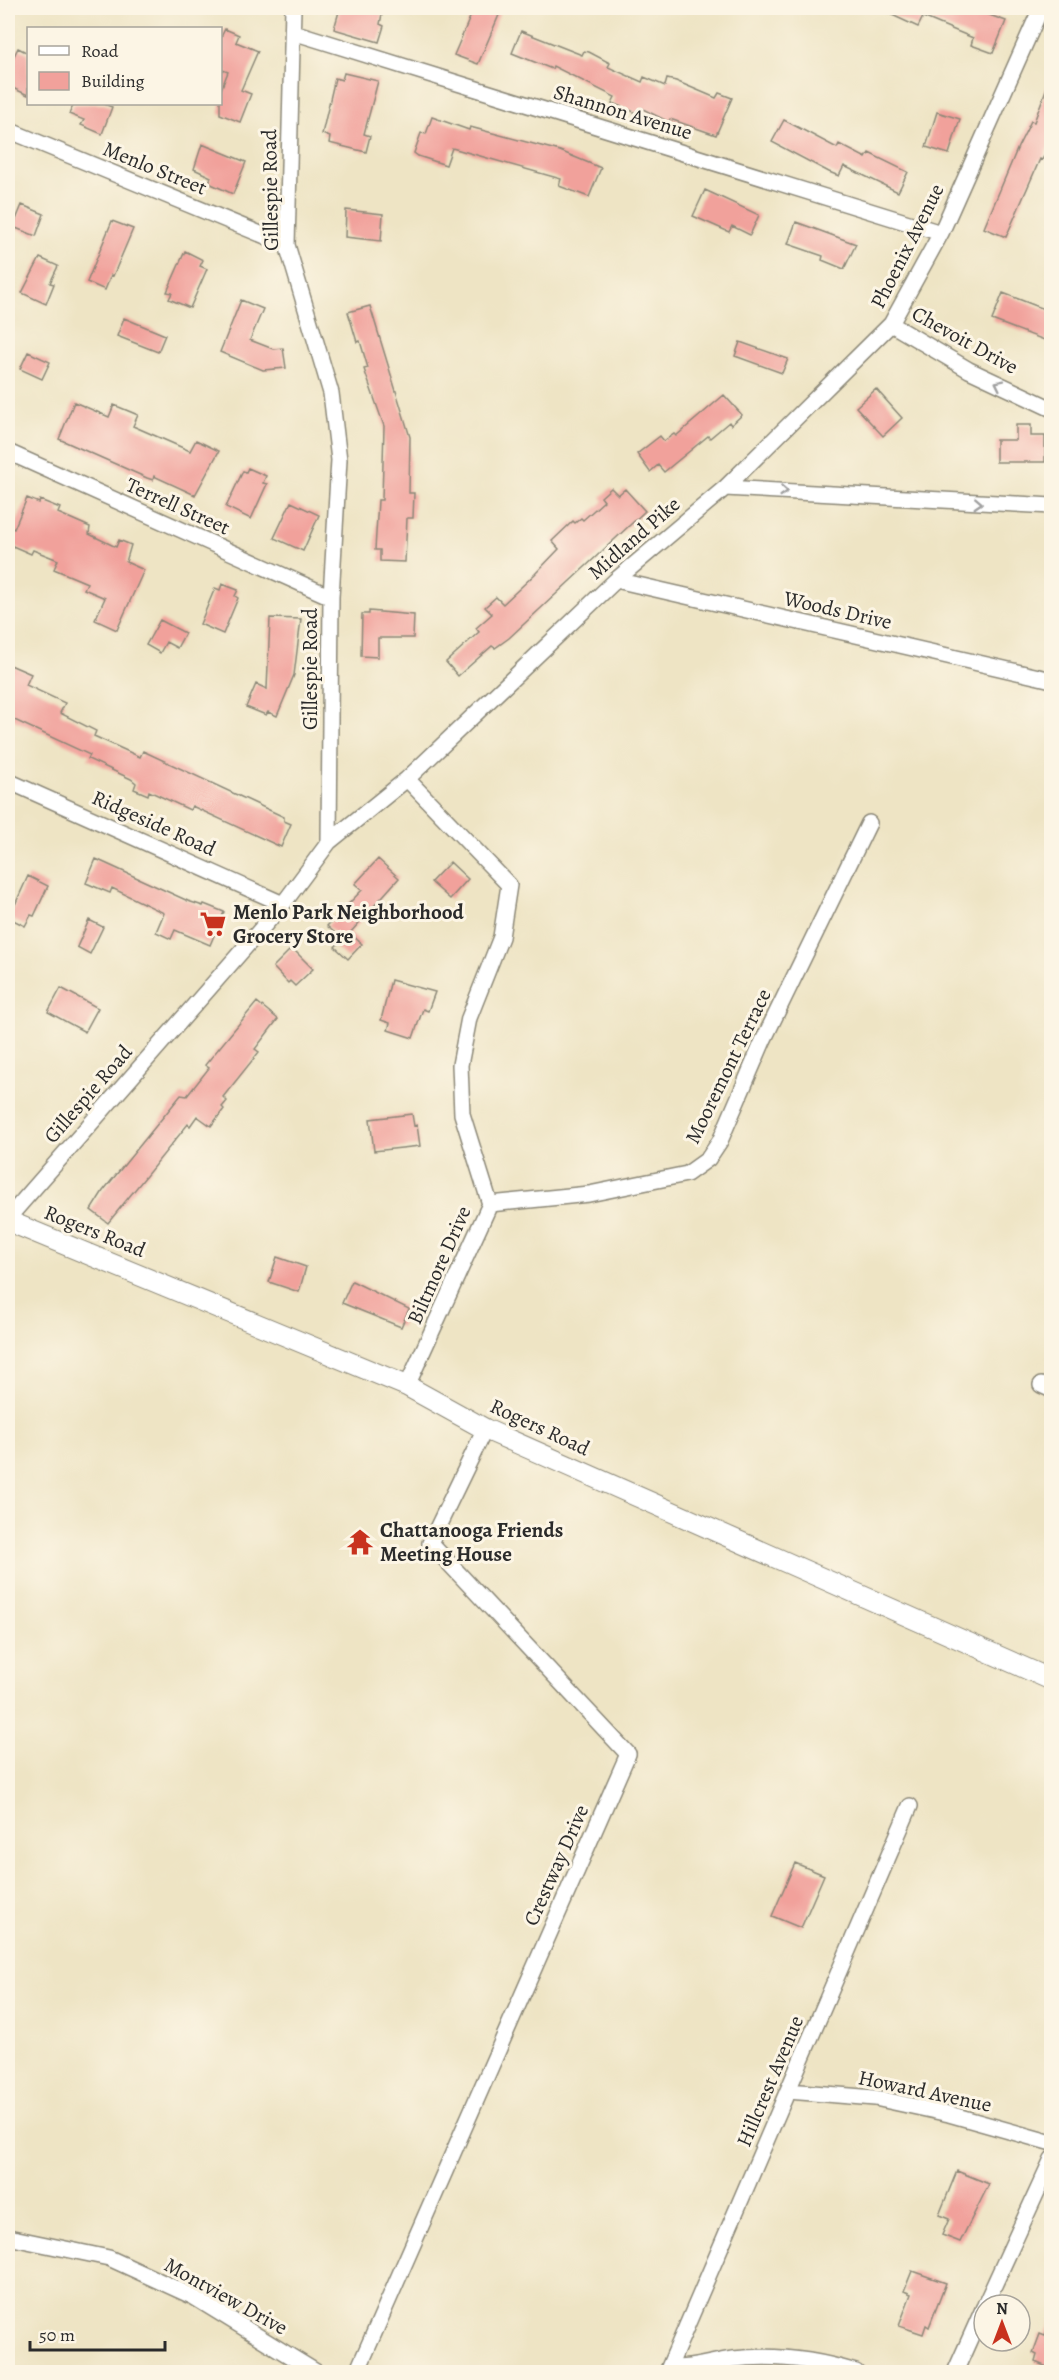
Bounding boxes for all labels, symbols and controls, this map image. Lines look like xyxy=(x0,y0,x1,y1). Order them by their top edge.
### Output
legend xyxy=(27,27,222,105)
text: Road xyxy=(81,39,119,63)
text: Building xyxy=(81,69,145,93)
street label: Shannon Avenue xyxy=(550,78,696,146)
street label: Gillespie Road xyxy=(255,128,285,251)
street label: Menlo Street xyxy=(99,134,211,202)
street label: Phoenix Avenue xyxy=(863,179,951,313)
street label: Chevoit Drive xyxy=(907,299,1023,381)
one-way arrow xyxy=(994,379,1005,391)
street label: Terrell Street xyxy=(122,471,234,541)
one-way arrow xyxy=(779,485,788,498)
street label: Midland Pike xyxy=(582,490,686,586)
one-way arrow xyxy=(974,496,983,509)
street label: Woods Drive xyxy=(780,584,895,636)
street label: Gillespie Road xyxy=(296,607,324,730)
street label: Ridgeside Road xyxy=(88,783,221,863)
place label: Menlo Park Neighborhood Grocery Store xyxy=(233,898,465,950)
supermarket icon: Menlo Park Neighborhood Grocery Store xyxy=(198,909,228,939)
street label: Mooremont Terrace xyxy=(678,984,778,1148)
street label: Gillespie Road xyxy=(37,1038,139,1149)
street label: Rogers Road xyxy=(40,1198,150,1264)
street label: Biltmore Drive xyxy=(400,1201,478,1329)
street label: Rogers Road xyxy=(486,1392,595,1463)
place label: Chattanooga Friends Meeting House xyxy=(380,1516,563,1568)
temple icon: Chattanooga Friends Meeting House xyxy=(345,1527,375,1557)
street label: Crestway Drive xyxy=(517,1800,595,1930)
street label: Hillcrest Avenue xyxy=(730,2011,810,2151)
street label: Howard Avenue xyxy=(856,2063,994,2119)
street label: Montview Drive xyxy=(159,2251,293,2341)
north arrow xyxy=(972,2293,1032,2353)
text: N xyxy=(996,2298,1008,2320)
scale bar xyxy=(30,2314,165,2352)
text: 50 m xyxy=(39,2323,75,2347)

